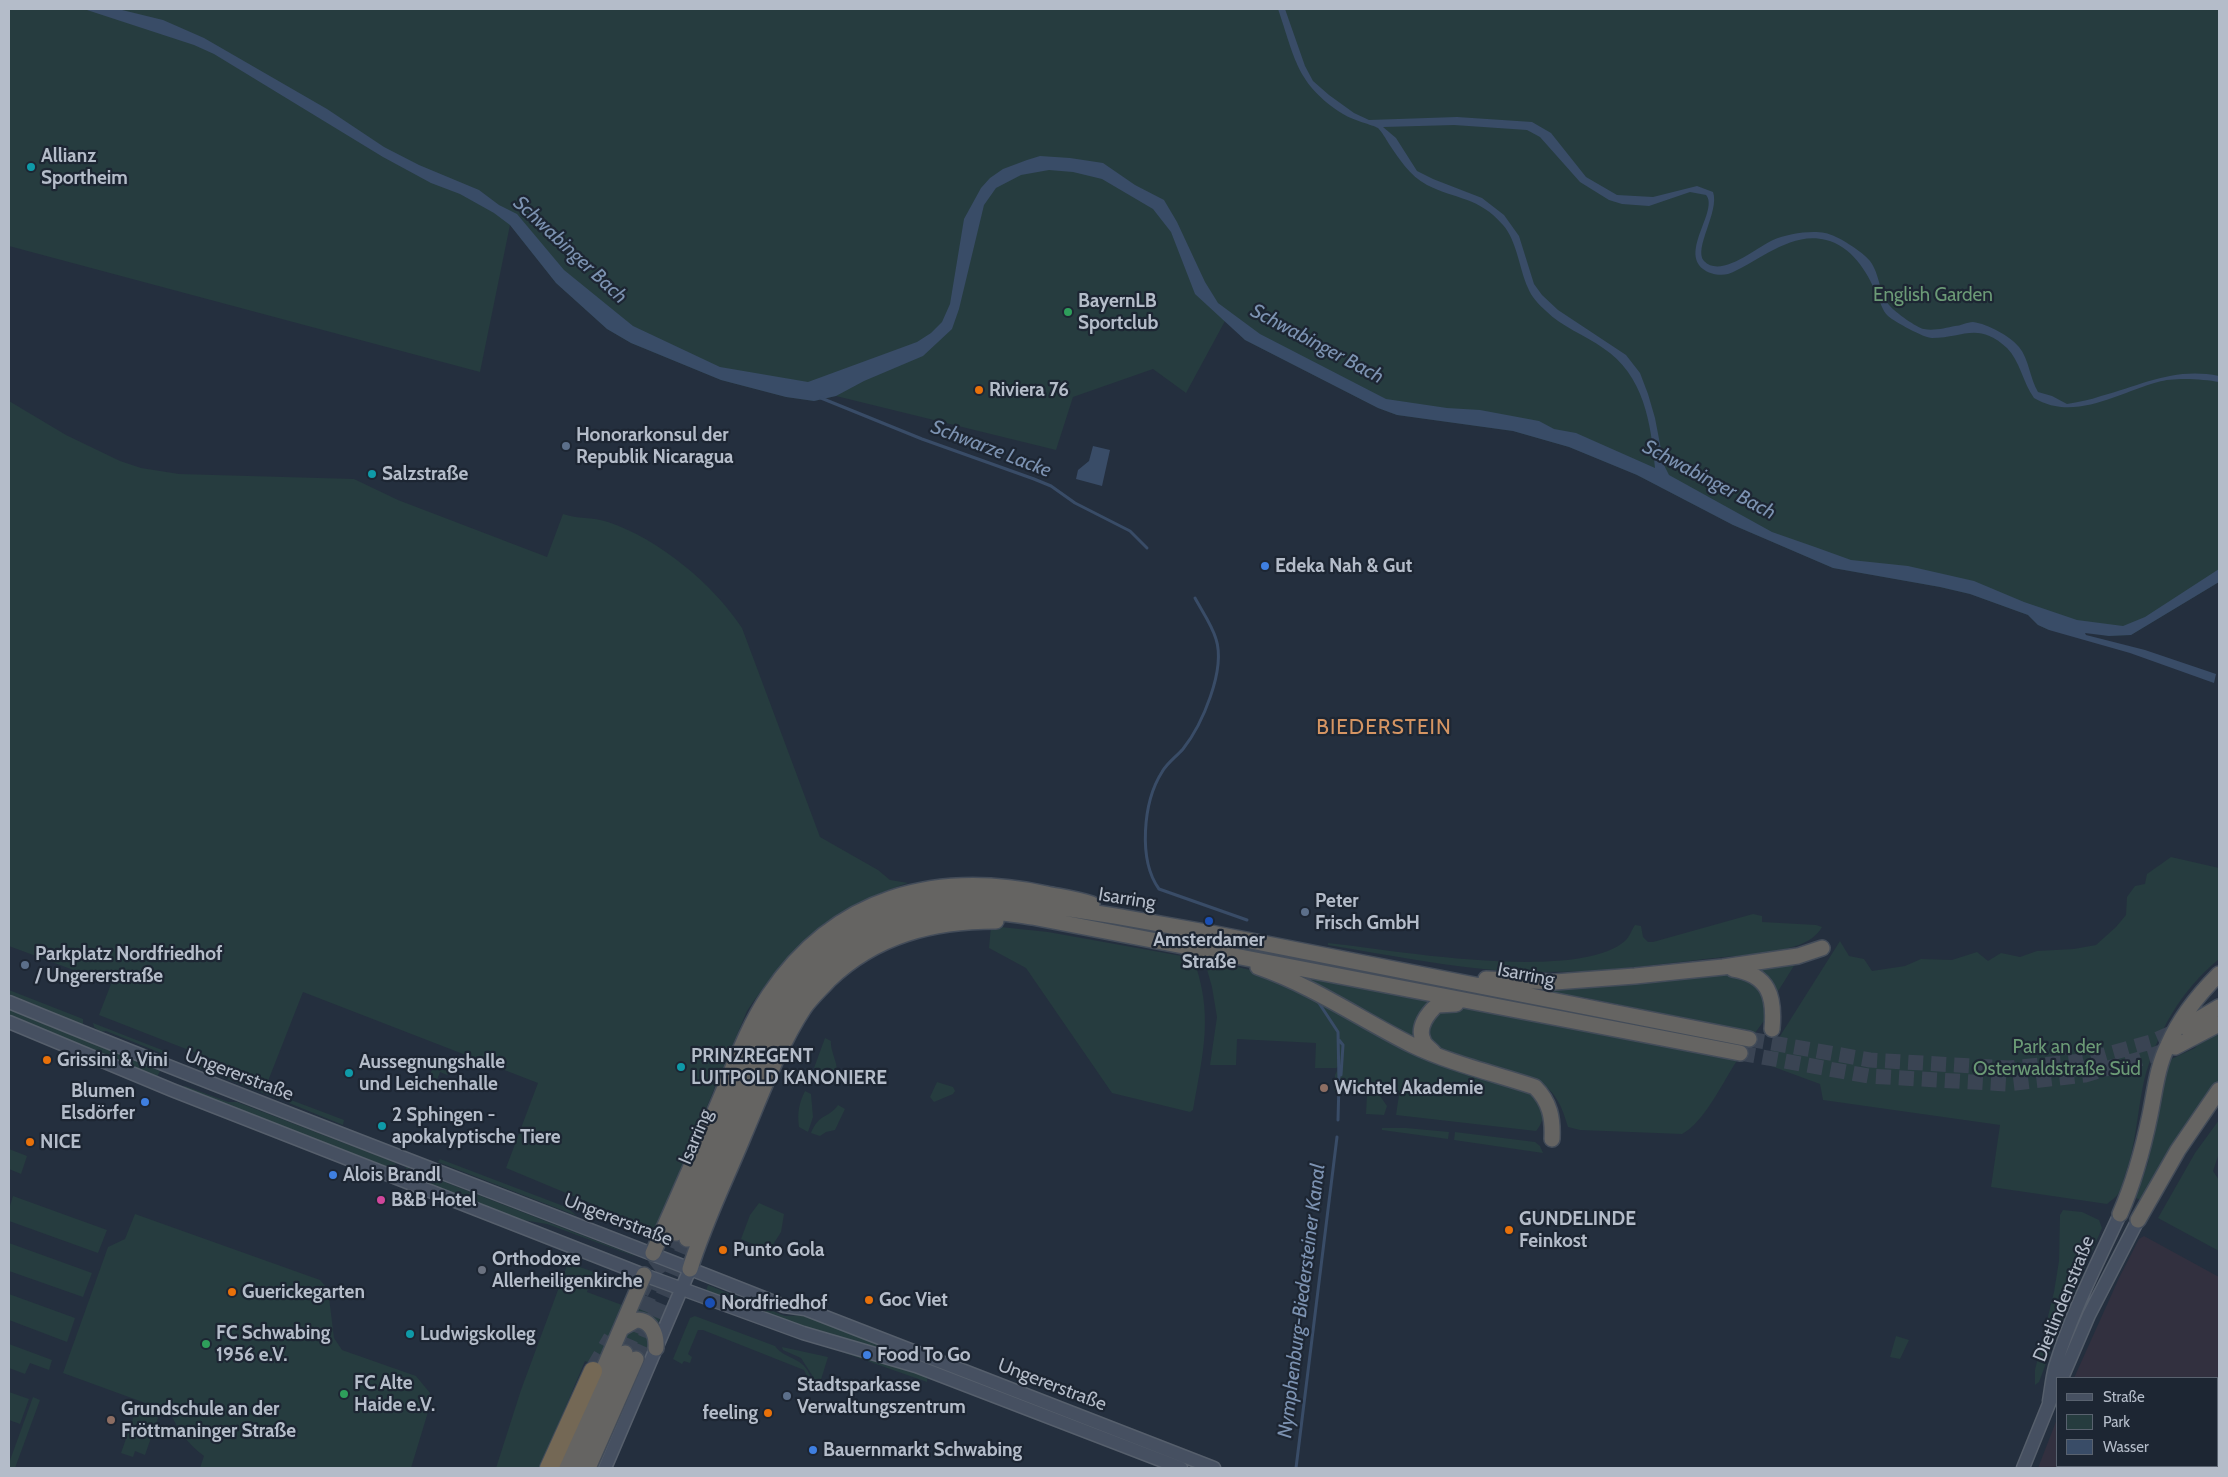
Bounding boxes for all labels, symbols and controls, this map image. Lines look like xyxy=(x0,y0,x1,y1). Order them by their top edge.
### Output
place label: Allianz Sportheim xyxy=(41,145,128,189)
marker: Allianz Sportheim xyxy=(25,161,37,173)
water label: Schwabinger Bach xyxy=(508,191,632,309)
park label: English Garden xyxy=(1873,284,1993,306)
place label: BayernLB Sportclub xyxy=(1078,290,1158,334)
water label: Schwabinger Bach xyxy=(1246,299,1388,389)
marker: BayernLB Sportclub xyxy=(1062,306,1074,318)
place label: Riviera 76 xyxy=(989,379,1069,401)
marker: Riviera 76 xyxy=(973,384,985,396)
water label: Schwarze Lacke xyxy=(928,415,1054,483)
place label: Honorarkonsul der Republik Nicaragua xyxy=(576,424,734,468)
water label: Schwabinger Bach xyxy=(1638,435,1780,525)
marker: Honorarkonsul der Republik Nicaragua xyxy=(560,440,572,452)
place label: Salzstraße xyxy=(382,463,468,485)
marker: Salzstraße xyxy=(366,468,378,480)
place label: Edeka Nah & Gut xyxy=(1275,555,1412,577)
marker: Edeka Nah & Gut xyxy=(1259,560,1271,572)
district label: BIEDERSTEIN xyxy=(1315,715,1453,741)
street label: Isarring xyxy=(1097,883,1157,915)
place label: Peter Frisch GmbH xyxy=(1315,890,1420,934)
marker: Peter Frisch GmbH xyxy=(1299,906,1311,918)
marker: Amsterdamer Straße xyxy=(1203,915,1215,927)
place label: Amsterdamer Straße xyxy=(1153,929,1265,973)
place label: Parkplatz Nordfriedhof / Ungererstraße xyxy=(35,943,222,987)
street label: Isarring xyxy=(1495,958,1557,992)
marker: Parkplatz Nordfriedhof / Ungererstraße xyxy=(19,959,31,971)
park label: Park an der Osterwaldstraße Süd xyxy=(1973,1036,2141,1080)
street label: Ungererstraße xyxy=(181,1044,297,1106)
place label: PRINZREGENT LUITPOLD KANONIERE xyxy=(691,1045,887,1089)
place label: Grissini & Vini xyxy=(57,1049,168,1071)
place label: Aussegnungshalle und Leichenhalle xyxy=(359,1051,505,1095)
marker: Grissini & Vini xyxy=(41,1054,53,1066)
marker: PRINZREGENT LUITPOLD KANONIERE xyxy=(675,1061,687,1073)
marker: Aussegnungshalle und Leichenhalle xyxy=(343,1067,355,1079)
place label: Wichtel Akademie xyxy=(1334,1077,1483,1099)
place label: Blumen Elsdörfer xyxy=(61,1080,135,1124)
marker: Wichtel Akademie xyxy=(1318,1082,1330,1094)
marker: Blumen Elsdörfer xyxy=(139,1096,151,1108)
place label: 2 Sphingen - apokalyptische Tiere xyxy=(392,1104,561,1148)
street label: Isarring xyxy=(674,1106,718,1168)
marker: 2 Sphingen - apokalyptische Tiere xyxy=(376,1120,388,1132)
place label: NICE xyxy=(40,1131,81,1153)
marker: NICE xyxy=(24,1136,36,1148)
water label: Nymphenburg-Biedersteiner Kanal xyxy=(1273,1162,1331,1440)
place label: Alois Brandl xyxy=(343,1164,441,1186)
marker: Alois Brandl xyxy=(327,1169,339,1181)
place label: B&B Hotel xyxy=(391,1189,477,1211)
street label: Ungererstraße xyxy=(560,1189,676,1251)
marker: B&B Hotel xyxy=(375,1194,387,1206)
place label: GUNDELINDE Feinkost xyxy=(1519,1208,1636,1252)
marker: GUNDELINDE Feinkost xyxy=(1503,1224,1515,1236)
street label: Dietlindenstraße xyxy=(2028,1233,2100,1365)
place label: Punto Gola xyxy=(733,1239,825,1261)
marker: Punto Gola xyxy=(717,1244,729,1256)
place label: Orthodoxe Allerheiligenkirche xyxy=(492,1248,643,1292)
marker: Orthodoxe Allerheiligenkirche xyxy=(476,1264,488,1276)
place label: Guerickegarten xyxy=(242,1281,365,1303)
marker: Guerickegarten xyxy=(226,1286,238,1298)
place label: Goc Viet xyxy=(879,1289,948,1311)
place label: Nordfriedhof xyxy=(721,1292,828,1314)
marker: Goc Viet xyxy=(863,1294,875,1306)
marker: Nordfriedhof xyxy=(703,1296,717,1310)
place label: FC Schwabing 1956 e.V. xyxy=(216,1322,330,1366)
place label: Ludwigskolleg xyxy=(420,1323,535,1345)
marker: Ludwigskolleg xyxy=(404,1328,416,1340)
marker: FC Schwabing 1956 e.V. xyxy=(200,1338,212,1350)
place label: Food To Go xyxy=(877,1344,971,1366)
marker: Food To Go xyxy=(861,1349,873,1361)
street label: Ungererstraße xyxy=(994,1354,1110,1416)
place label: FC Alte Haide e.V. xyxy=(354,1372,435,1416)
place label: Stadtsparkasse Verwaltungszentrum xyxy=(797,1374,966,1418)
legend xyxy=(2056,1377,2218,1467)
marker: FC Alte Haide e.V. xyxy=(338,1388,350,1400)
text: Straße xyxy=(2103,1388,2145,1406)
marker: Stadtsparkasse Verwaltungszentrum xyxy=(781,1390,793,1402)
place label: Grundschule an der Fröttmaninger Straße xyxy=(121,1398,296,1442)
place label: feeling xyxy=(703,1402,758,1424)
marker: feeling xyxy=(762,1407,774,1419)
text: Park xyxy=(2103,1413,2130,1431)
marker: Grundschule an der Fröttmaninger Straße xyxy=(105,1414,117,1426)
text: Wasser xyxy=(2103,1438,2149,1456)
place label: Bauernmarkt Schwabing xyxy=(823,1439,1022,1461)
marker: Bauernmarkt Schwabing xyxy=(807,1444,819,1456)

